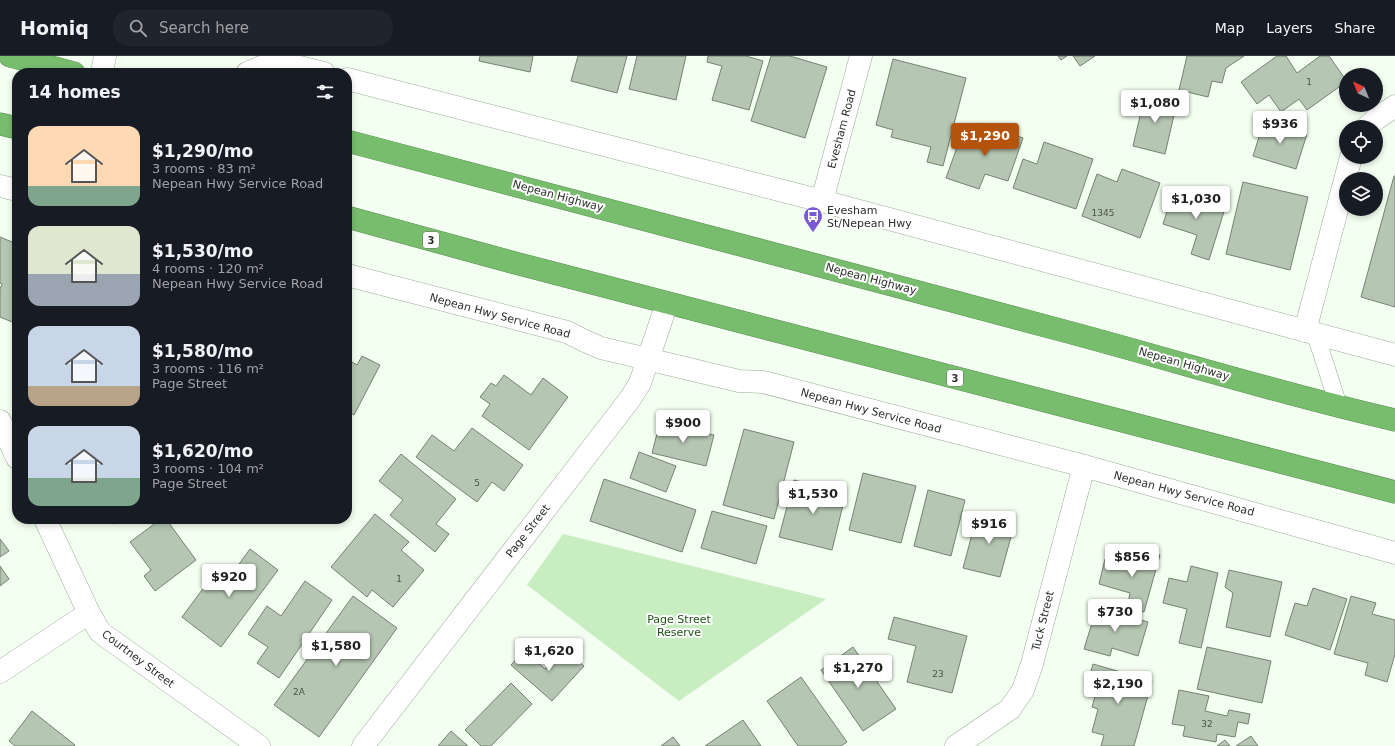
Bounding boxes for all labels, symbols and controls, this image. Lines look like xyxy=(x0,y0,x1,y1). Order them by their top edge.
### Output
search box xyxy=(113,10,393,46)
text: Homiq xyxy=(20,17,89,39)
icon: search xyxy=(127,17,149,39)
text: Search here xyxy=(159,19,249,37)
text: Map xyxy=(1215,20,1244,36)
text: Layers xyxy=(1266,20,1313,36)
text: Share xyxy=(1335,20,1375,36)
north arrow xyxy=(1339,68,1383,112)
map controls xyxy=(1339,68,1383,216)
house number: 1 xyxy=(1306,77,1312,87)
icon: filters xyxy=(314,81,336,103)
text: 14 homes xyxy=(28,82,121,102)
street label: Evesham Road xyxy=(825,88,859,170)
pin: $1,080 xyxy=(1122,90,1188,124)
text: $1,080 xyxy=(1130,95,1180,110)
pin: $936 xyxy=(1256,111,1304,145)
text: $936 xyxy=(1262,116,1298,131)
button: locate xyxy=(1339,120,1383,164)
pin: $1,290 xyxy=(952,123,1018,157)
text: $1,290 xyxy=(960,128,1010,143)
text: $1,290/mo xyxy=(152,141,253,161)
icon: home xyxy=(60,142,108,190)
text: 3 rooms · 83 m² xyxy=(152,161,256,176)
button: layers xyxy=(1339,172,1383,216)
text: Nepean Hwy Service Road xyxy=(152,176,323,191)
street label: Nepean Highway xyxy=(511,178,605,215)
pin: $1,030 xyxy=(1163,186,1229,220)
text: $1,030 xyxy=(1171,191,1221,206)
place label: Evesham St/Nepean Hwy xyxy=(827,204,912,230)
bus stop icon: Evesham St/Nepean Hwy xyxy=(802,205,824,233)
house number: 1345 xyxy=(1092,208,1114,218)
road number: 3 xyxy=(423,232,439,248)
text: $1,530/mo xyxy=(152,241,253,261)
icon: home xyxy=(60,242,108,290)
text: 4 rooms · 120 m² xyxy=(152,261,264,276)
street label: Nepean Highway xyxy=(824,261,918,298)
text: Nepean Hwy Service Road xyxy=(152,276,323,291)
street label: Nepean Hwy Service Road xyxy=(428,291,572,341)
text: $1,580/mo xyxy=(152,341,253,361)
icon: home xyxy=(60,342,108,390)
street label: Nepean Highway xyxy=(1137,345,1231,383)
text: 3 rooms · 116 m² xyxy=(152,361,264,376)
road number: 3 xyxy=(947,370,963,386)
text: Page Street xyxy=(152,376,227,391)
street label: Nepean Hwy Service Road xyxy=(799,386,943,436)
pin: $900 xyxy=(659,410,707,444)
text: $900 xyxy=(665,415,701,430)
text: $1,620/mo xyxy=(152,441,253,461)
icon: home xyxy=(60,442,108,490)
text: 3 rooms · 104 m² xyxy=(152,461,264,476)
street label: Nepean Hwy Service Road xyxy=(1112,469,1256,519)
text: Page Street xyxy=(152,476,227,491)
house number: 5 xyxy=(474,478,480,488)
pin: $1,530 xyxy=(780,481,846,515)
text: $1,530 xyxy=(788,486,838,501)
street label: Page Street xyxy=(503,501,553,560)
pin: $916 xyxy=(965,511,1013,545)
text: $916 xyxy=(971,516,1007,531)
pin: $856 xyxy=(1108,544,1156,578)
text: $856 xyxy=(1114,549,1150,564)
pin: $920 xyxy=(205,564,253,598)
text: $920 xyxy=(211,569,247,584)
house number: 1 xyxy=(396,574,402,584)
street label: Tuck Street xyxy=(1029,589,1057,653)
pin: $730 xyxy=(1091,599,1139,633)
text: $730 xyxy=(1097,604,1133,619)
park label: Page Street Reserve xyxy=(647,613,711,639)
street label: Courtney Street xyxy=(99,628,177,691)
pin: $1,580 xyxy=(303,633,369,667)
text: $1,580 xyxy=(311,638,361,653)
pin: $1,620 xyxy=(516,638,582,672)
text: $1,620 xyxy=(524,643,574,658)
pin: $1,270 xyxy=(825,655,891,689)
text: $1,270 xyxy=(833,660,883,675)
house number: 23 xyxy=(932,669,944,679)
pin: $2,190 xyxy=(1085,671,1151,705)
text: $2,190 xyxy=(1093,676,1143,691)
house number: 2A xyxy=(293,687,306,697)
house number: 32 xyxy=(1201,719,1213,729)

